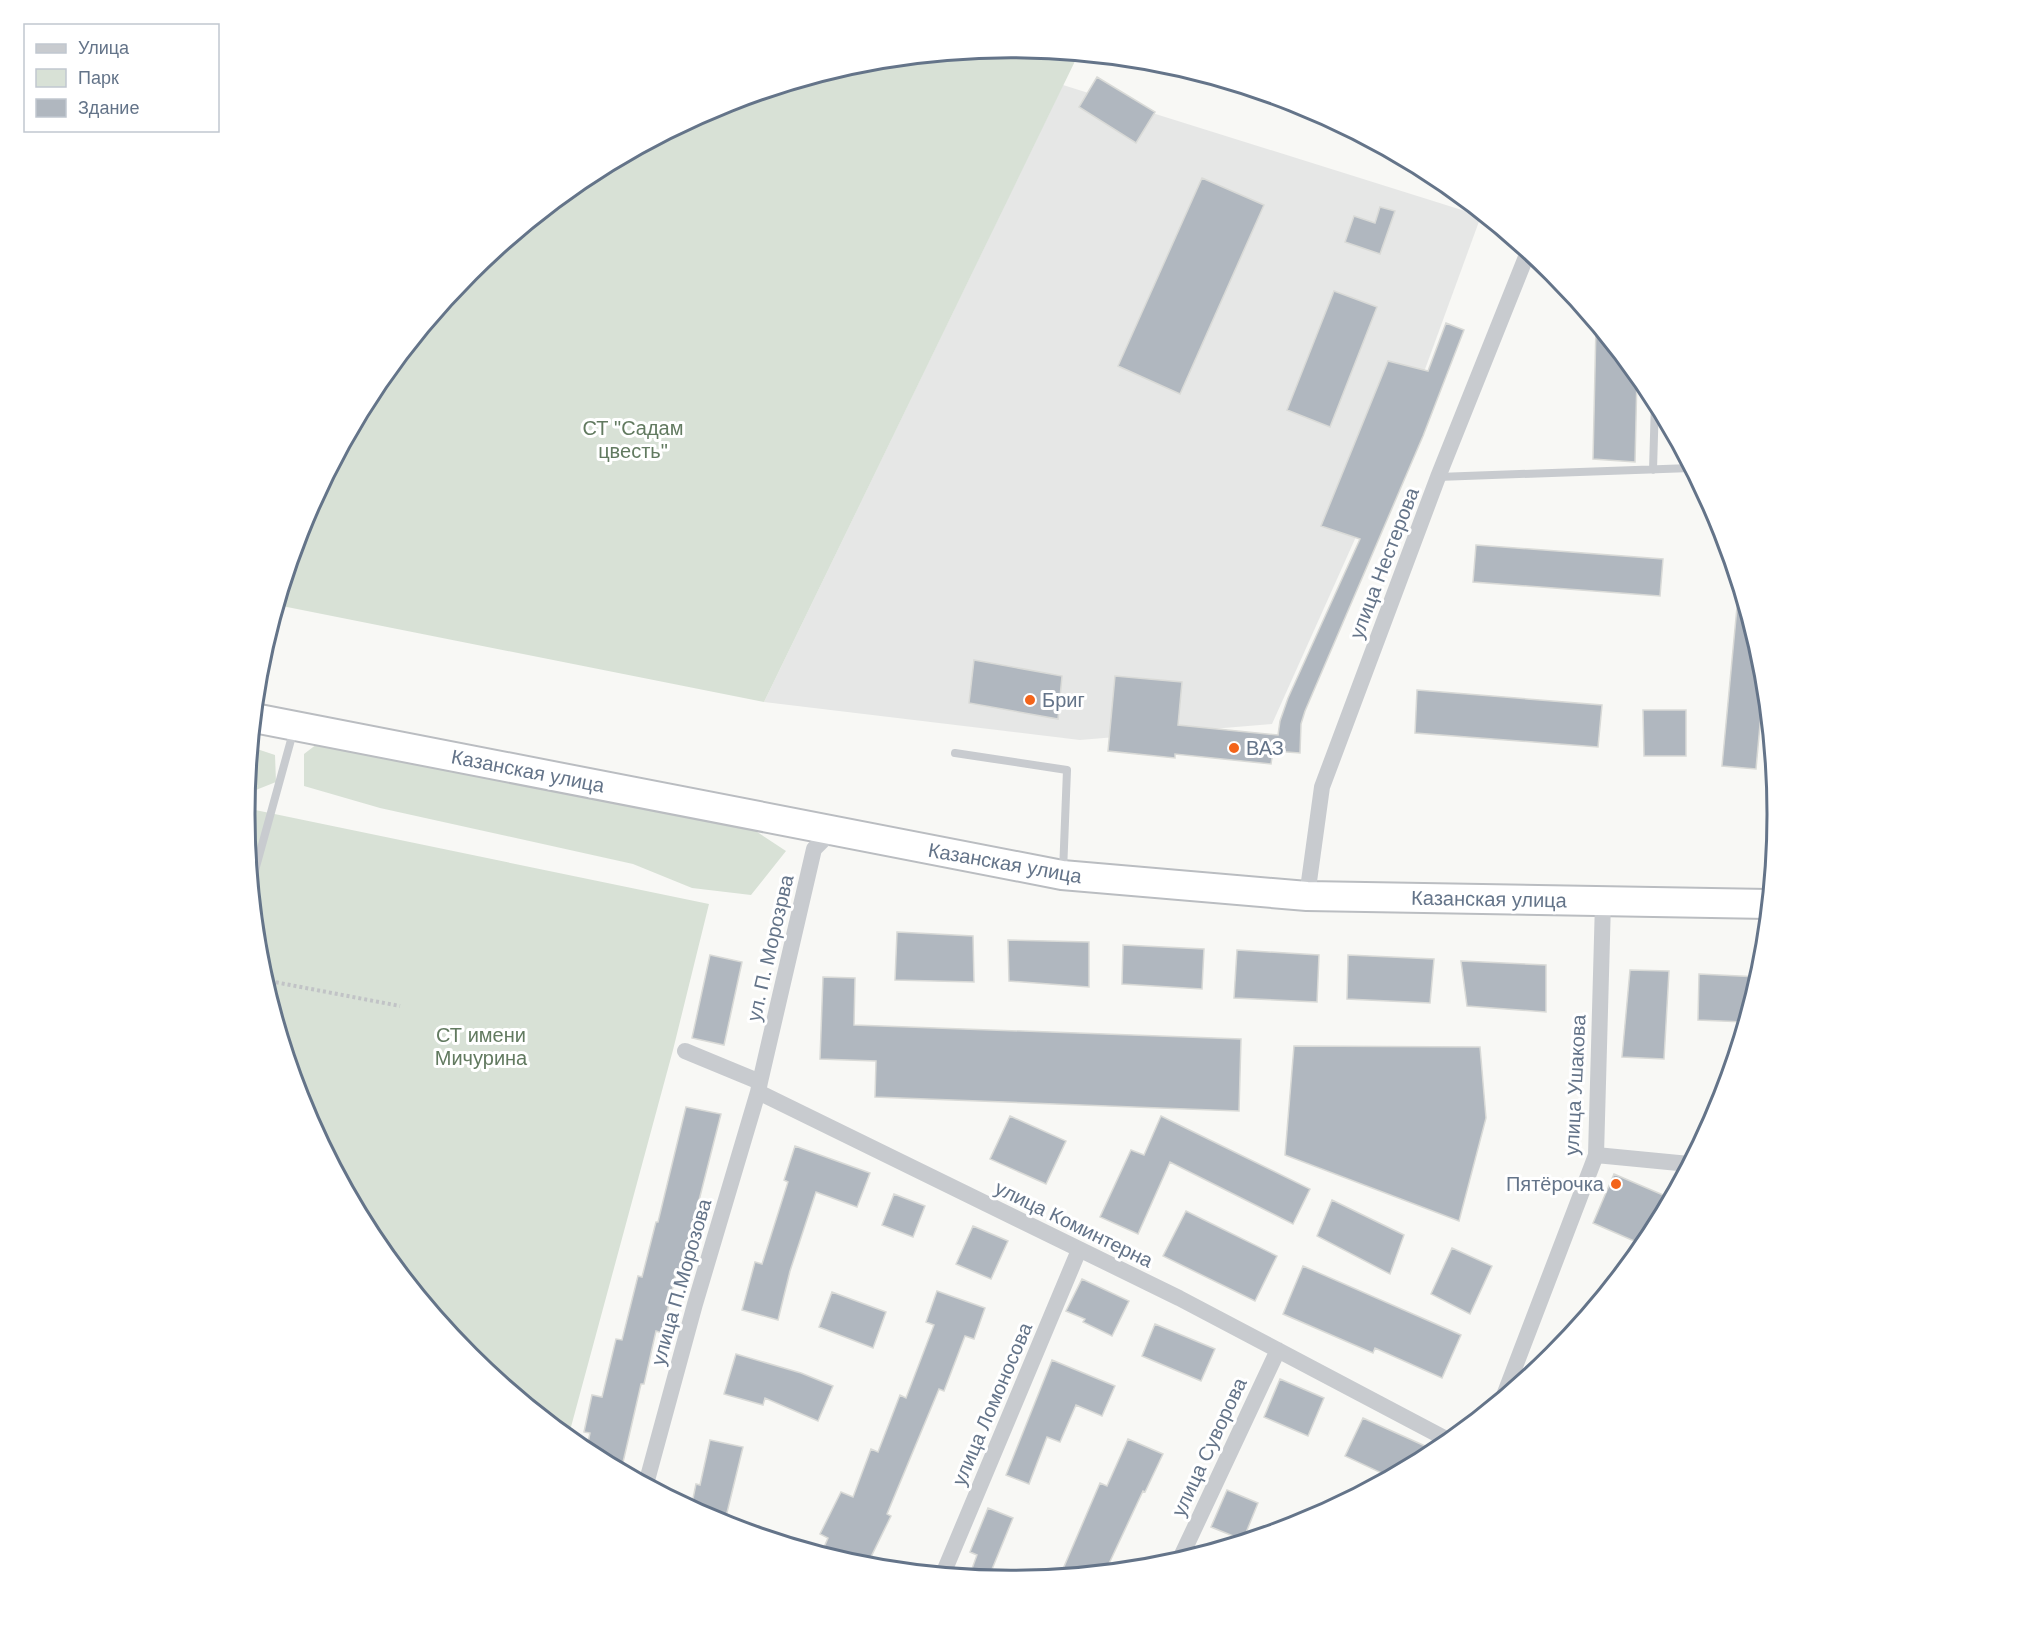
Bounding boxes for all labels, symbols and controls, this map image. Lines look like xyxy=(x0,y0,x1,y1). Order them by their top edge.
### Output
legend xyxy=(24,24,219,132)
text: Улица xyxy=(78,38,130,58)
text: Парк xyxy=(78,68,119,88)
text: Здание xyxy=(78,98,139,118)
park label: СТ "Садам цвесть" xyxy=(583,417,684,462)
street label: улица Нестерова xyxy=(1345,484,1423,642)
place label: Бриг xyxy=(1042,689,1085,711)
marker: Бриг xyxy=(1023,693,1037,707)
place label: ВАЗ xyxy=(1246,737,1284,759)
marker: ВАЗ xyxy=(1227,741,1241,755)
street label: Казанская улица xyxy=(450,745,607,797)
street label: Казанская улица xyxy=(926,839,1084,887)
street label: ул. П. Морозрва xyxy=(742,872,798,1023)
street label: Казанская улица xyxy=(1411,887,1568,911)
street label: улица Ушакова xyxy=(1560,1013,1590,1156)
park label: СТ имени Мичурина xyxy=(435,1024,528,1069)
place label: Пятёрочка xyxy=(1506,1173,1605,1195)
street label: улица Коминтерна xyxy=(992,1176,1157,1272)
marker: Пятёрочка xyxy=(1609,1177,1623,1191)
street label: улица П.Морозова xyxy=(647,1195,716,1368)
street label: улица Ломоносова xyxy=(948,1318,1037,1489)
street label: улица Суворова xyxy=(1167,1373,1251,1520)

